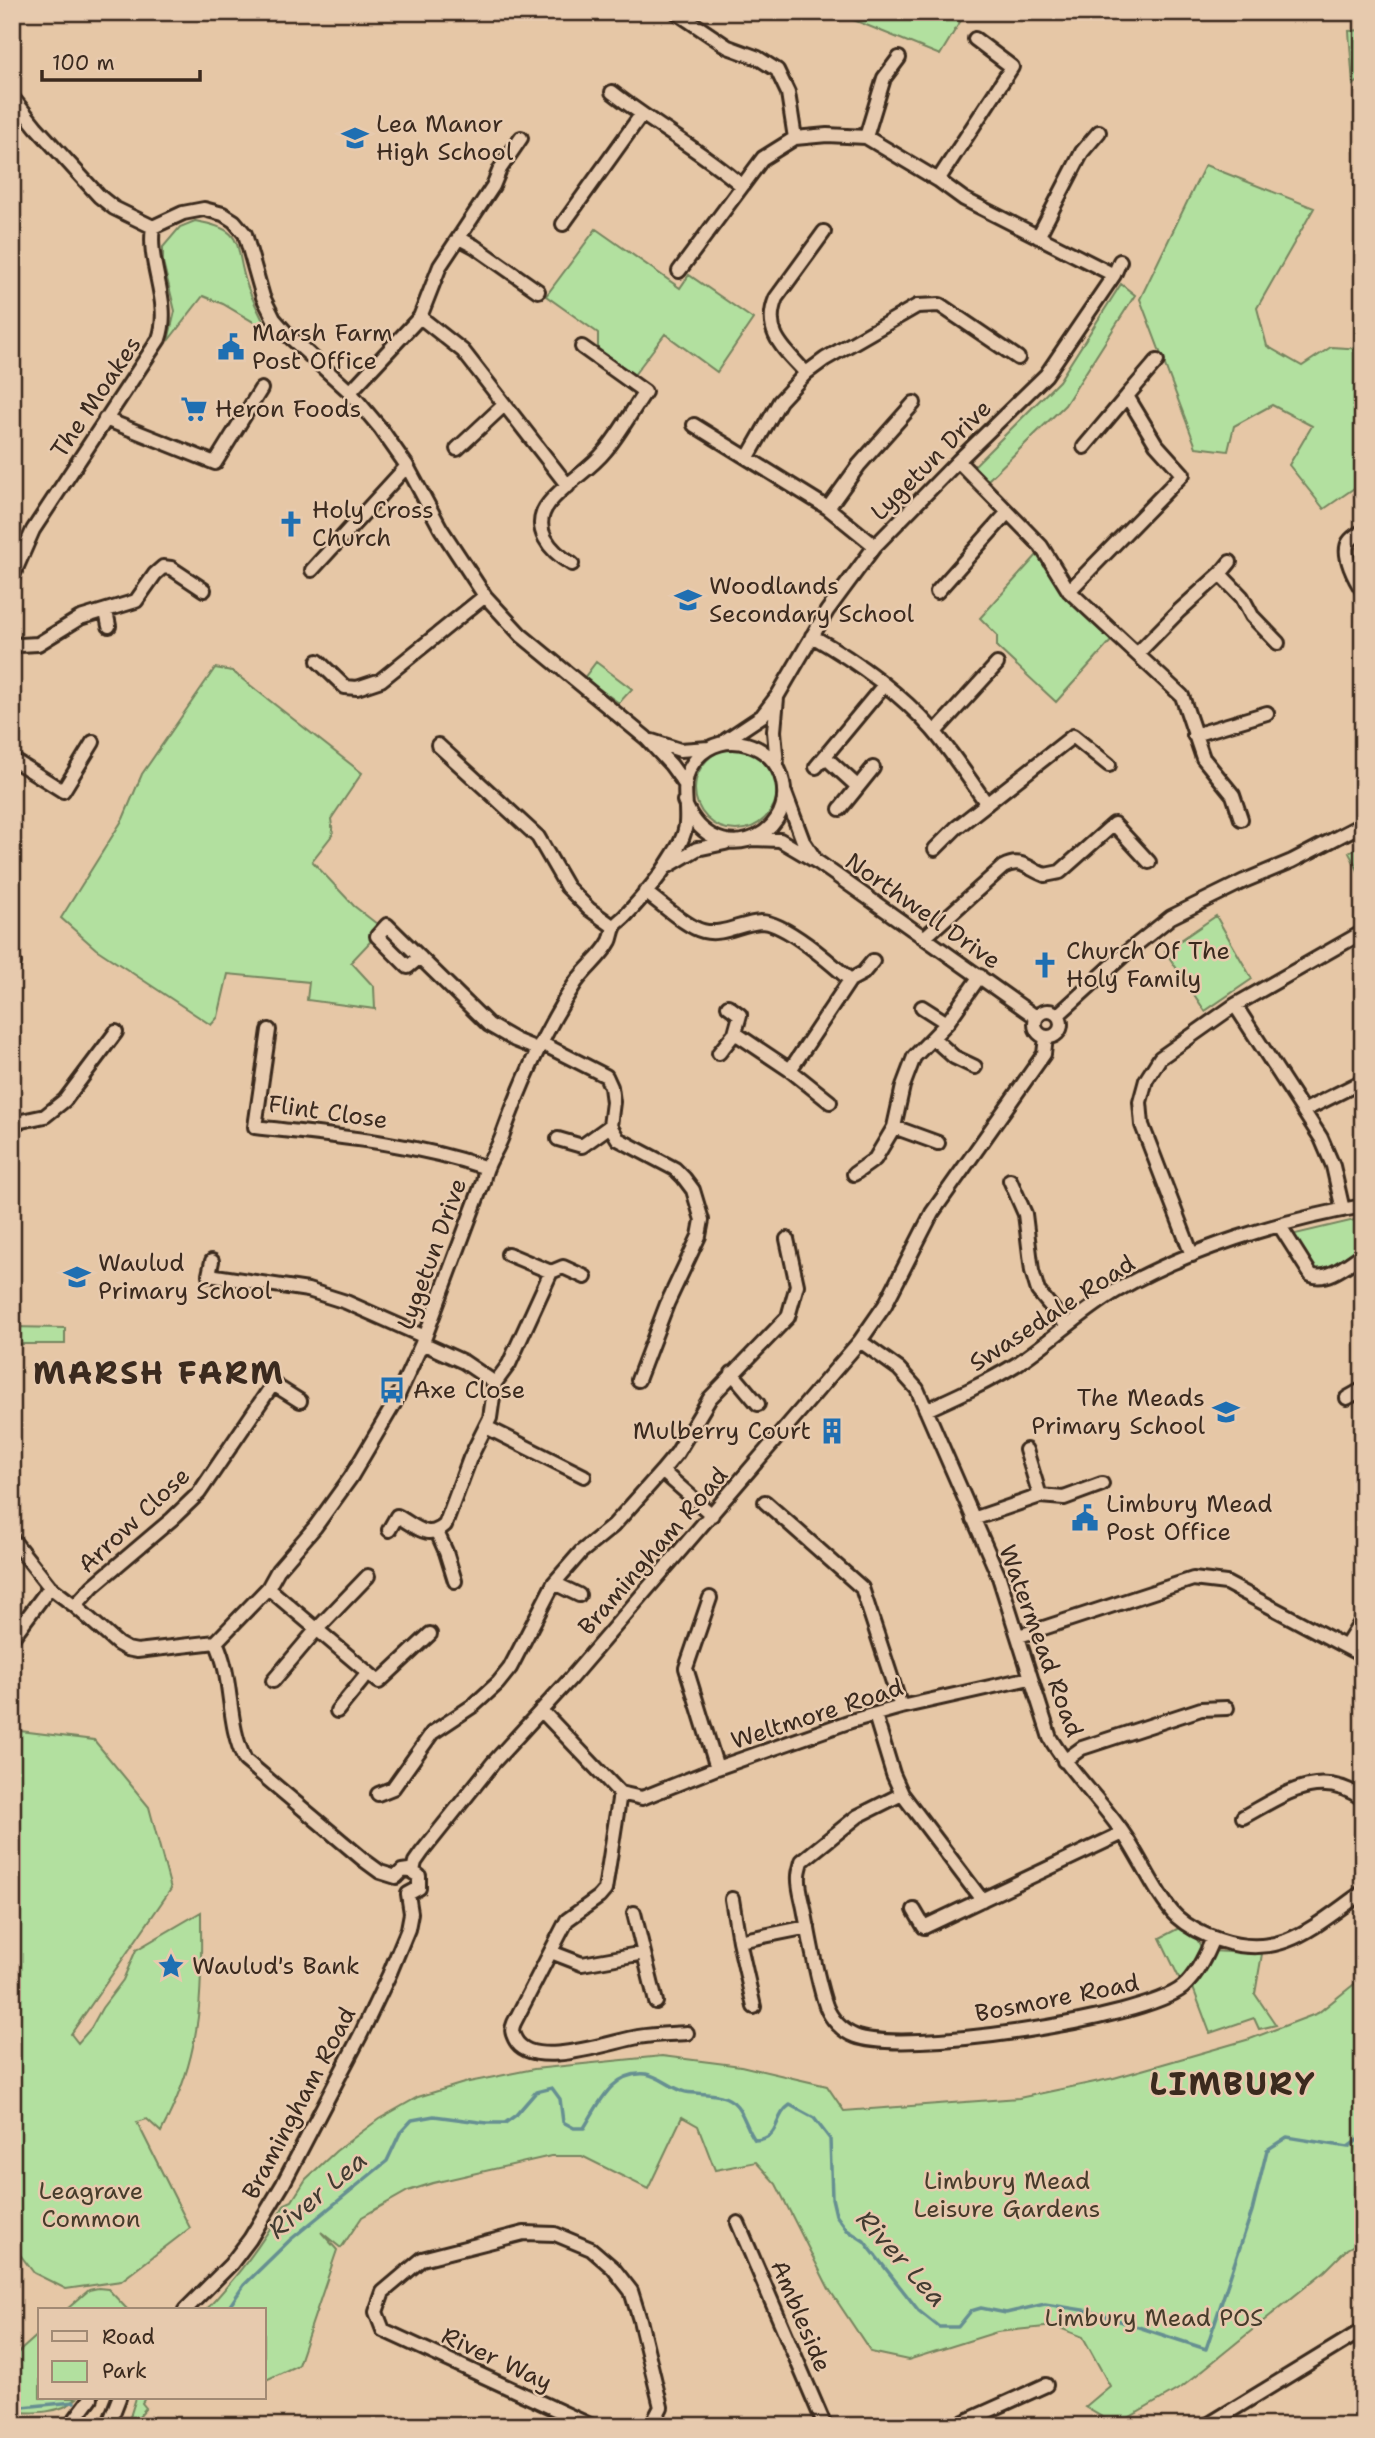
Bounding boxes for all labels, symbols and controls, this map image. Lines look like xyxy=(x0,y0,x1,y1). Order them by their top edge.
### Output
scale bar xyxy=(42,38,200,82)
text: 100 m xyxy=(52,49,115,77)
place label: Lea Manor High School xyxy=(376,108,514,168)
school or university icon: Lea Manor High School xyxy=(340,123,370,153)
place label: Marsh Farm Post Office xyxy=(252,317,393,377)
street label: The Moakes xyxy=(43,330,149,464)
public building icon: Marsh Farm Post Office xyxy=(216,332,246,362)
street label: Lygetun Drive xyxy=(863,392,999,528)
place label: Heron Foods xyxy=(215,393,361,425)
supermarket icon: Heron Foods xyxy=(179,394,209,424)
place label: Holy Cross Church xyxy=(312,494,434,554)
church icon: Holy Cross Church xyxy=(276,509,306,539)
place label: Woodlands Secondary School xyxy=(709,570,915,630)
school or university icon: Woodlands Secondary School xyxy=(673,585,703,615)
street label: Northwell Drive xyxy=(839,845,1007,977)
place label: Church Of The Holy Family xyxy=(1066,935,1230,995)
church icon: Church Of The Holy Family xyxy=(1030,950,1060,980)
street label: Flint Close xyxy=(266,1088,390,1136)
street label: Lygetun Drive xyxy=(390,1174,474,1334)
place label: Waulud Primary School xyxy=(98,1247,273,1307)
street label: Swasedale Road xyxy=(963,1247,1141,1379)
school or university icon: Waulud Primary School xyxy=(62,1262,92,1292)
district label: MARSH FARM xyxy=(33,1351,285,1394)
place label: Axe Close xyxy=(413,1374,525,1406)
bus stop icon: Axe Close xyxy=(377,1375,407,1405)
place label: The Meads Primary School xyxy=(1031,1382,1206,1442)
school or university icon: The Meads Primary School xyxy=(1211,1397,1241,1427)
place label: Mulberry Court xyxy=(633,1415,811,1447)
building icon: Mulberry Court xyxy=(817,1416,847,1446)
street label: Arrow Close xyxy=(71,1460,197,1580)
street label: Bramingham Road xyxy=(571,1460,735,1642)
place label: Limbury Mead Post Office xyxy=(1106,1488,1272,1548)
public building icon: Limbury Mead Post Office xyxy=(1070,1503,1100,1533)
street label: Watermead Road xyxy=(991,1540,1091,1742)
street label: Weltmore Road xyxy=(727,1671,907,1757)
place label: Waulud's Bank xyxy=(192,1950,360,1982)
place icon: Waulud's Bank xyxy=(156,1951,186,1981)
street label: Bosmore Road xyxy=(972,1966,1142,2030)
street label: Bramingham Road xyxy=(235,2001,363,2205)
district label: LIMBURY xyxy=(1149,2062,1317,2105)
water label: River Lea xyxy=(260,2142,374,2246)
park label: Limbury Mead Leisure Gardens xyxy=(914,2165,1100,2225)
park label: Leagrave Common xyxy=(39,2175,143,2235)
water label: River Lea xyxy=(849,2202,955,2314)
street label: Ambleside xyxy=(763,2255,839,2377)
park label: Limbury Mead POS xyxy=(1045,2302,1263,2334)
legend xyxy=(38,2308,266,2400)
street label: River Way xyxy=(436,2319,558,2399)
text: Road xyxy=(102,2323,155,2351)
text: Park xyxy=(102,2357,147,2385)

